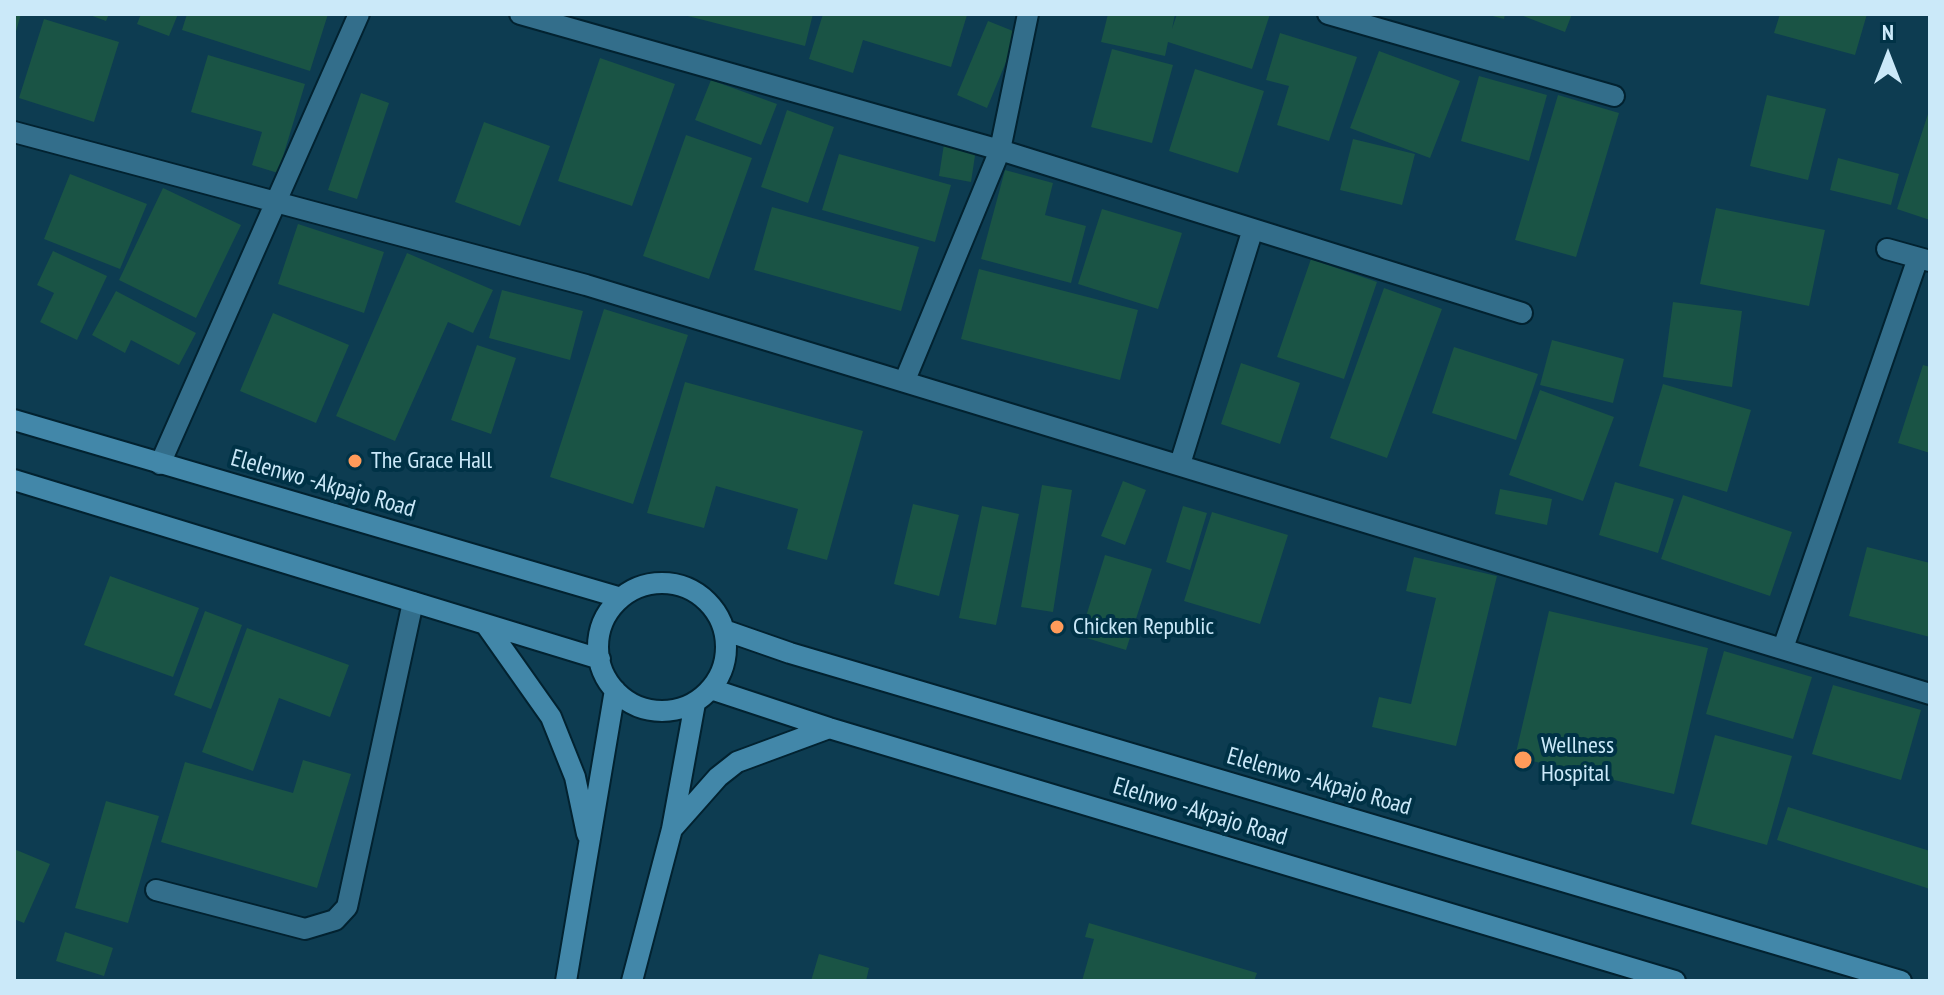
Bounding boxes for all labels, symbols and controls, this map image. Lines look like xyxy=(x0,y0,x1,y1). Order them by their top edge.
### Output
north arrow xyxy=(1848,16,1928,96)
text: N xyxy=(1882,18,1894,46)
street label: Elelenwo -Akpajo Road xyxy=(228,444,418,524)
place label: The Grace Hall xyxy=(371,447,492,475)
marker: The Grace Hall xyxy=(346,452,364,470)
place label: Chicken Republic xyxy=(1073,613,1214,641)
marker: Chicken Republic xyxy=(1048,618,1066,636)
place label: Wellness Hospital xyxy=(1541,732,1614,788)
street label: Elelenwo -Akpajo Road xyxy=(1224,742,1414,822)
marker: Wellness Hospital xyxy=(1512,749,1534,771)
street label: Elelnwo -Akpajo Road xyxy=(1110,772,1290,852)

